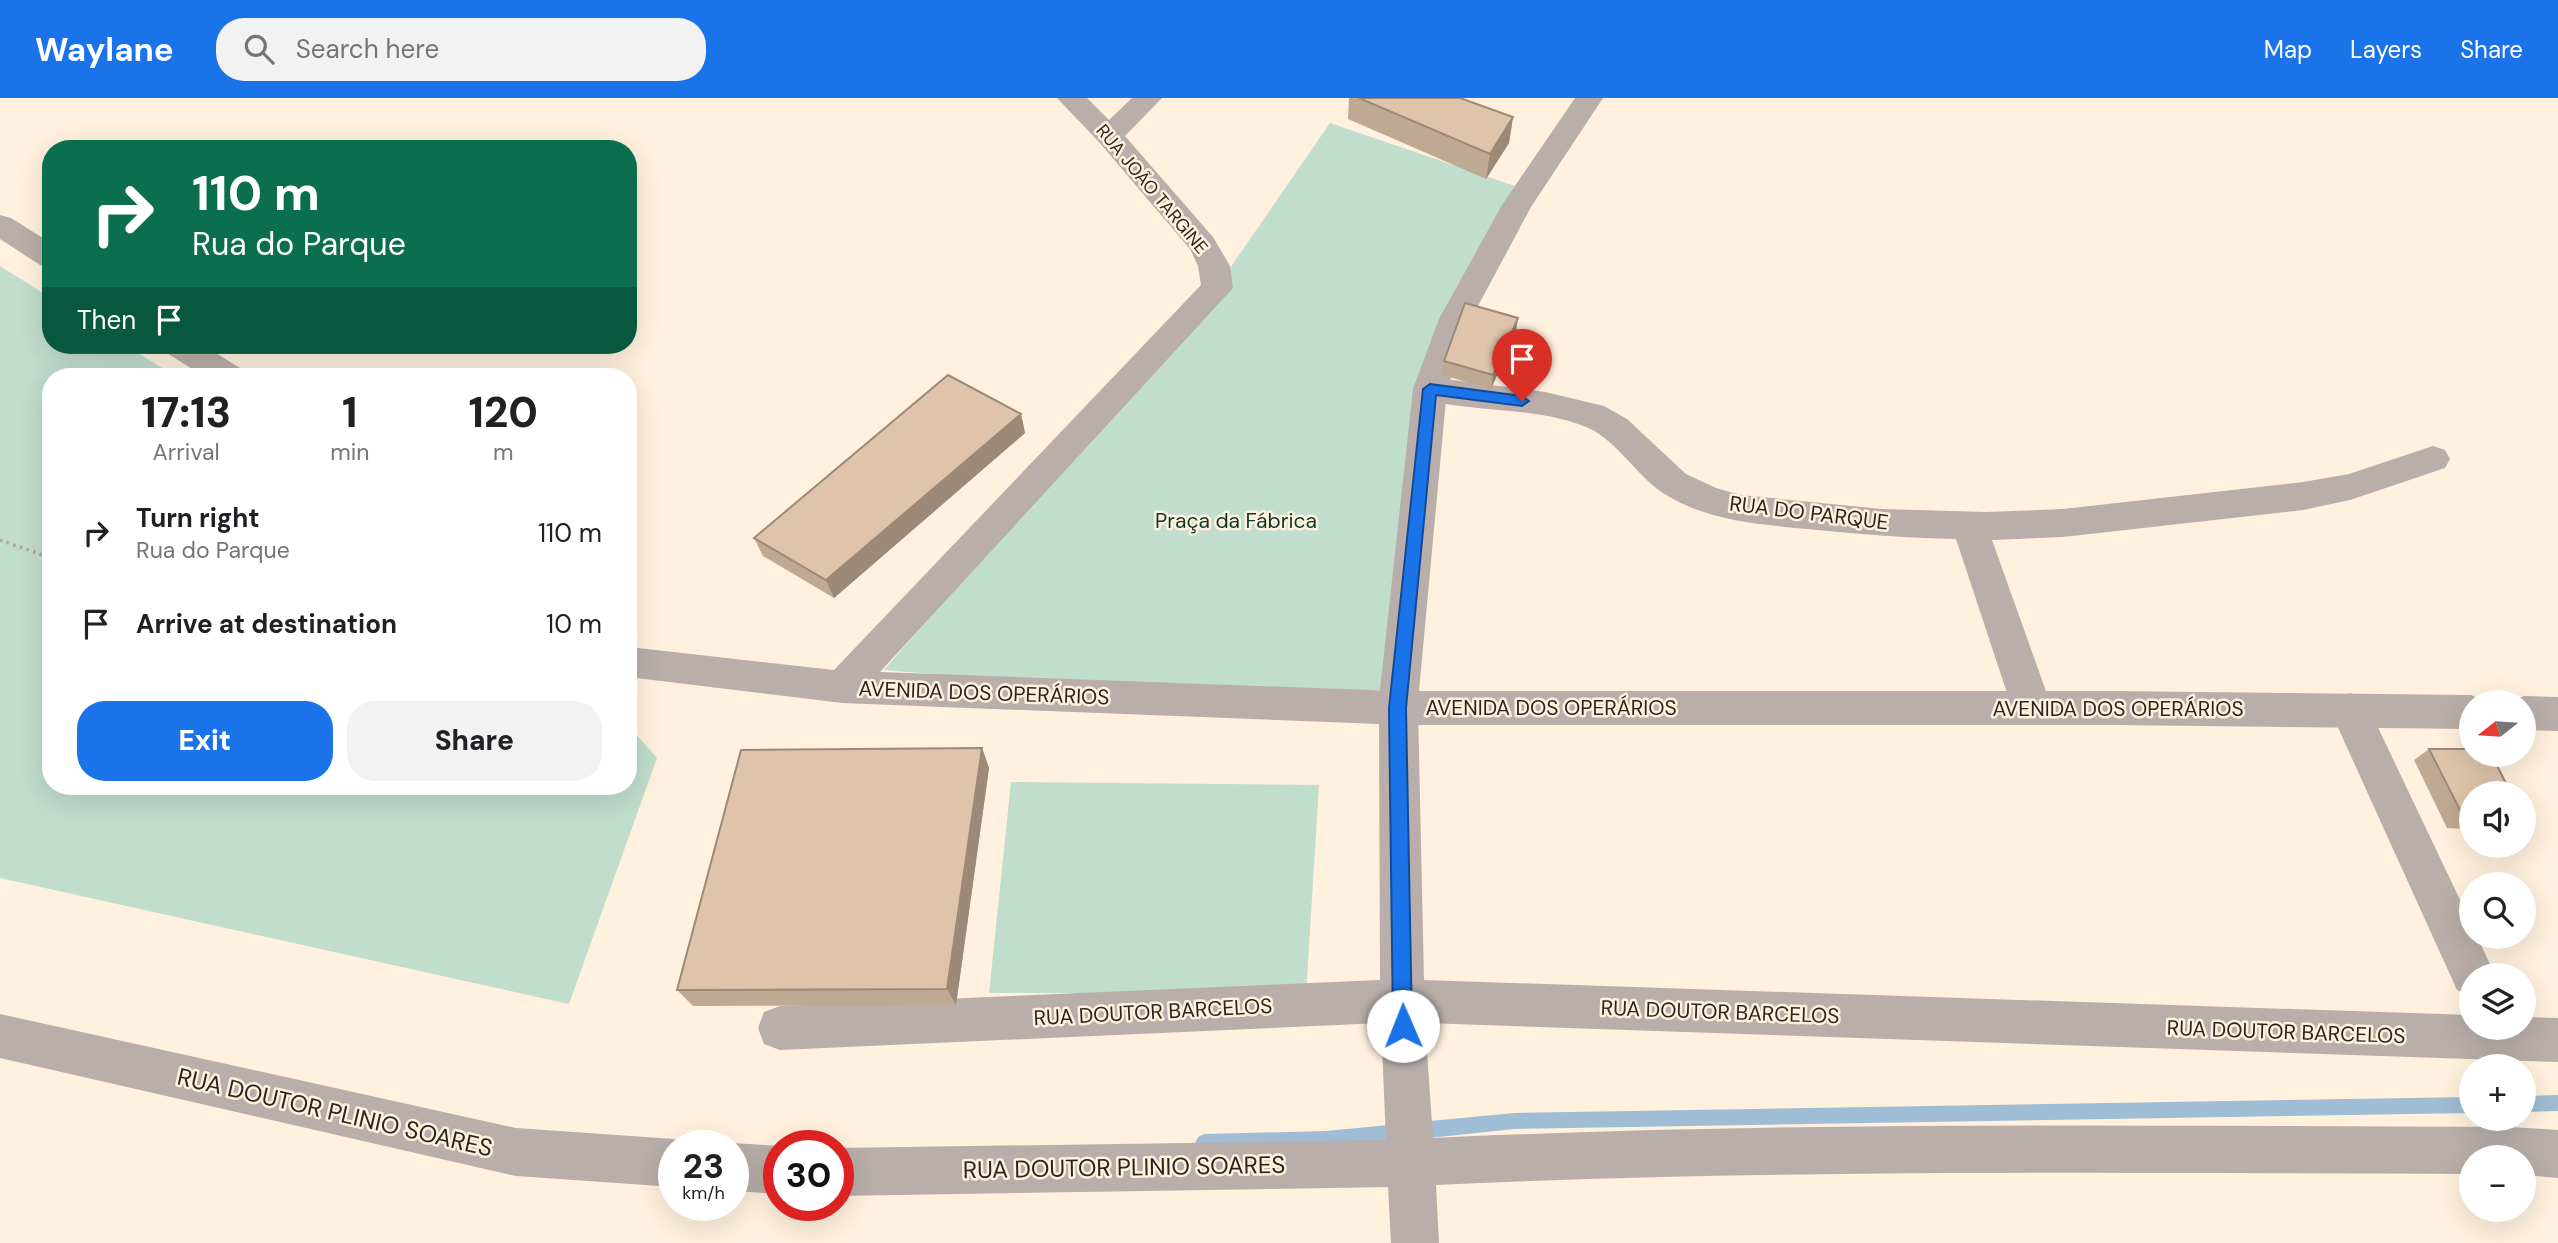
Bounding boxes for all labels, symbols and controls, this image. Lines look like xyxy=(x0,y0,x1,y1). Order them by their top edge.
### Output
search box xyxy=(216,18,706,81)
text: Waylane xyxy=(35,28,174,71)
icon: search xyxy=(240,30,278,68)
text: Search here xyxy=(296,32,439,66)
text: Map xyxy=(2264,34,2312,65)
text: Layers xyxy=(2350,34,2422,65)
text: Share xyxy=(2460,34,2523,65)
street label: RUA JOÃO TARGINE xyxy=(1091,119,1213,259)
text: 110 m xyxy=(192,161,320,225)
icon: right xyxy=(77,168,168,259)
text: Rua do Parque xyxy=(192,223,406,265)
icon: arrive xyxy=(150,301,188,339)
text: Then xyxy=(77,303,136,337)
pin xyxy=(1492,329,1552,401)
icon: arrive xyxy=(1503,340,1541,378)
text: 17:13 xyxy=(141,385,231,440)
text: 1 xyxy=(342,385,358,440)
text: 120 xyxy=(469,385,538,440)
text: Arrival xyxy=(153,437,220,467)
text: min xyxy=(330,437,369,467)
text: m xyxy=(493,437,513,467)
street label: RUA DO PARQUE xyxy=(1728,489,1890,537)
text: Turn right xyxy=(136,501,260,535)
park label: Praça da Fábrica xyxy=(1155,507,1317,535)
icon: right xyxy=(77,514,115,552)
text: 110 m xyxy=(538,516,602,550)
text: Rua do Parque xyxy=(136,535,290,565)
icon: arrive xyxy=(77,605,115,643)
text: Arrive at destination xyxy=(136,607,397,641)
text: 10 m xyxy=(546,607,602,641)
street label: AVENIDA DOS OPERÁRIOS xyxy=(858,675,1110,711)
north arrow xyxy=(2459,690,2536,766)
map controls xyxy=(2459,690,2536,1222)
street label: AVENIDA DOS OPERÁRIOS xyxy=(1425,694,1677,722)
street label: AVENIDA DOS OPERÁRIOS xyxy=(1992,695,2244,723)
button: Exit xyxy=(77,701,333,781)
button: Share xyxy=(347,701,602,781)
button: sound xyxy=(2459,781,2536,858)
button: search xyxy=(2459,872,2536,949)
button: layers xyxy=(2459,963,2536,1040)
position arrow xyxy=(1366,989,1440,1063)
street label: RUA DOUTOR BARCELOS xyxy=(1033,992,1273,1032)
street label: RUA DOUTOR BARCELOS xyxy=(1600,994,1840,1030)
street label: RUA DOUTOR BARCELOS xyxy=(2166,1014,2406,1050)
button: + xyxy=(2459,1054,2536,1131)
street label: RUA DOUTOR PLINIO SOARES xyxy=(174,1061,496,1163)
speed limit sign: 30 xyxy=(763,1130,854,1221)
text: 23 xyxy=(683,1143,724,1189)
button: − xyxy=(2459,1145,2536,1222)
street label: RUA DOUTOR PLINIO SOARES xyxy=(962,1149,1286,1185)
text: km/h xyxy=(682,1181,725,1205)

